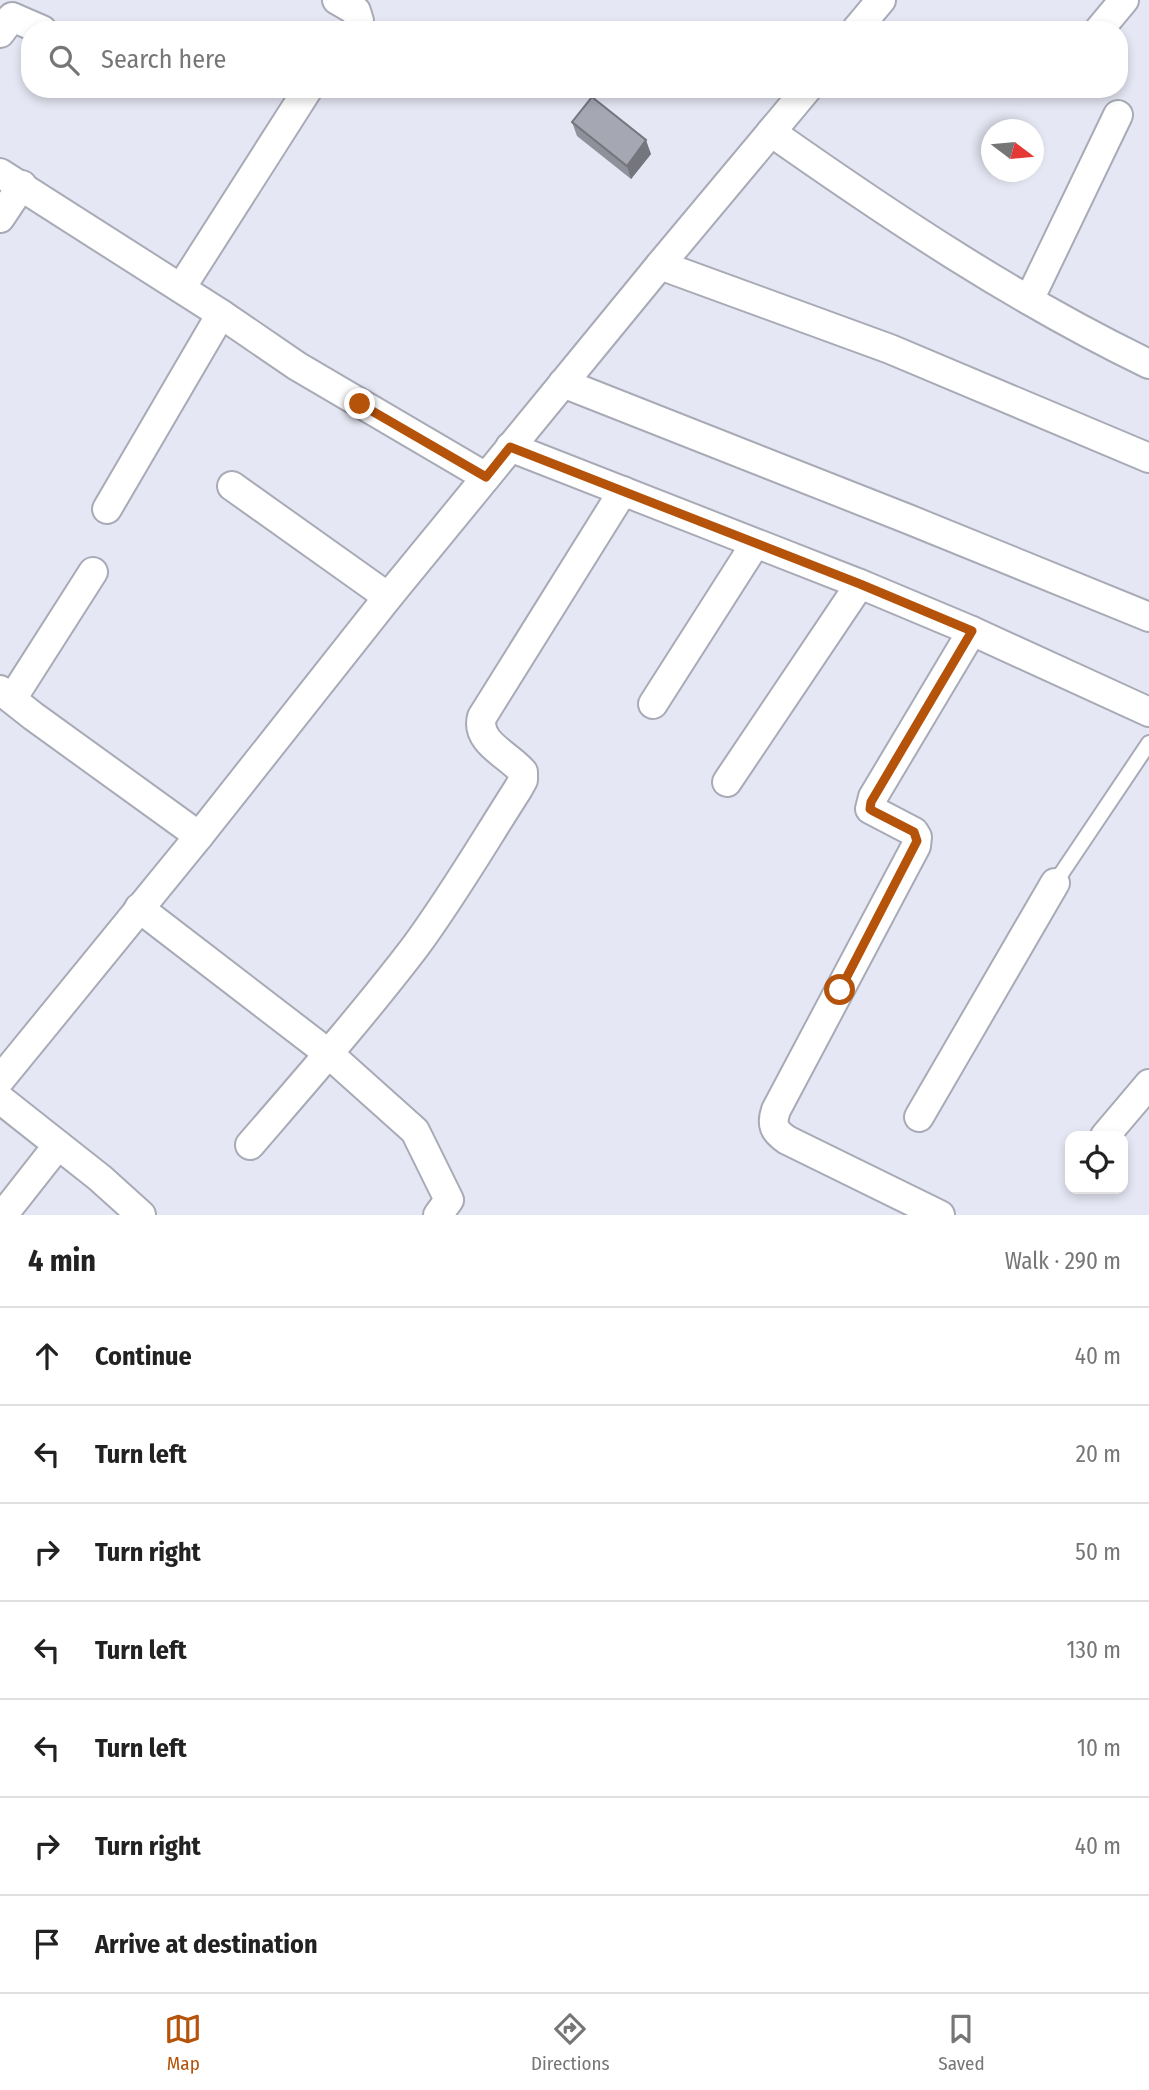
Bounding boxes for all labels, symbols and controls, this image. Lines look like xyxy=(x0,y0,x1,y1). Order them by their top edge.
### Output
search box xyxy=(21,21,1128,98)
icon: search xyxy=(45,41,83,79)
text: Search here xyxy=(101,44,226,75)
north arrow xyxy=(981,119,1044,182)
route end xyxy=(344,388,375,419)
route start xyxy=(824,974,855,1005)
map controls xyxy=(1065,1131,1128,1194)
button: locate xyxy=(1065,1131,1128,1194)
text: 4 min xyxy=(28,1243,96,1279)
text: Walk · 290 m xyxy=(1005,1247,1121,1275)
icon: ahead xyxy=(28,1337,66,1375)
text: Continue xyxy=(95,1341,192,1372)
text: 40 m xyxy=(1075,1342,1121,1370)
icon: left xyxy=(28,1435,66,1473)
text: Turn left xyxy=(95,1439,187,1470)
text: 20 m xyxy=(1076,1440,1121,1468)
icon: right xyxy=(28,1533,66,1571)
text: Turn right xyxy=(95,1537,201,1568)
text: 50 m xyxy=(1075,1538,1121,1566)
icon: left xyxy=(28,1631,66,1669)
text: Turn left xyxy=(95,1635,187,1666)
text: 130 m xyxy=(1067,1636,1121,1664)
icon: left xyxy=(28,1729,66,1767)
text: Turn left xyxy=(95,1733,187,1764)
text: 10 m xyxy=(1077,1734,1121,1762)
icon: right xyxy=(28,1827,66,1865)
text: Turn right xyxy=(95,1831,201,1862)
text: 40 m xyxy=(1075,1832,1121,1860)
icon: arrive xyxy=(28,1925,66,1963)
text: Arrive at destination xyxy=(95,1929,318,1960)
tab: Map xyxy=(164,2010,202,2075)
tab: Directions xyxy=(531,2010,610,2075)
tab: Saved xyxy=(938,2010,985,2075)

